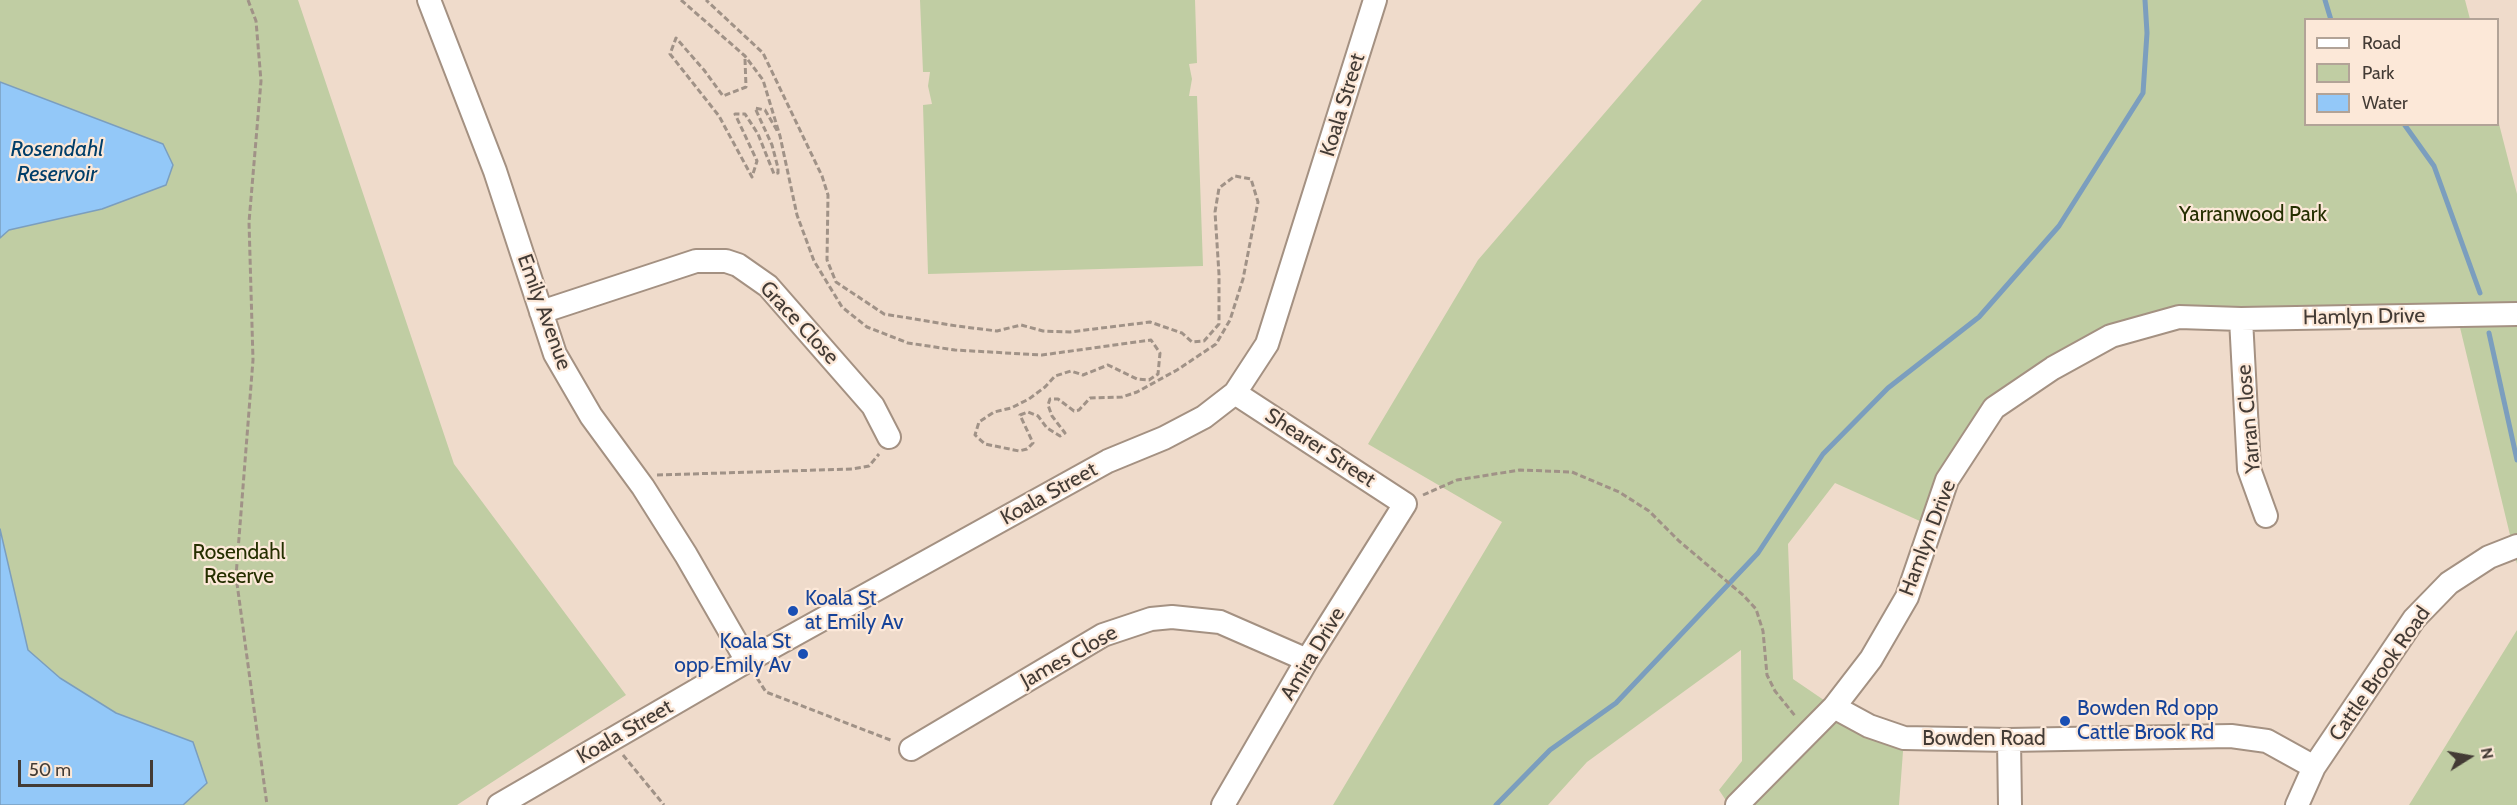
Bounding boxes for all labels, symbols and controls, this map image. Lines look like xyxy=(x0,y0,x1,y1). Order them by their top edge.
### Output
legend xyxy=(2304,18,2499,126)
text: Road xyxy=(2362,32,2401,54)
street label: Koala Street xyxy=(1315,50,1371,160)
text: Park xyxy=(2362,62,2394,84)
text: Water xyxy=(2362,92,2408,114)
water label: Rosendahl Reservoir xyxy=(11,137,103,188)
park label: Yarranwood Park xyxy=(2179,202,2327,228)
street label: Emily Avenue xyxy=(511,251,577,373)
street label: Grace Close xyxy=(754,276,844,370)
street label: Hamlyn Drive xyxy=(2303,303,2425,331)
street label: Yarran Close xyxy=(2232,364,2266,474)
street label: Shearer Street xyxy=(1260,403,1380,493)
street label: Koala Street xyxy=(996,457,1102,531)
street label: Hamlyn Drive xyxy=(1894,476,1962,600)
park label: Rosendahl Reserve xyxy=(192,540,286,590)
place label: Koala St at Emily Av xyxy=(805,586,904,636)
street label: Cattle Brook Road xyxy=(2324,602,2436,746)
street label: Amira Drive xyxy=(1275,603,1351,705)
marker: Koala St at Emily Av xyxy=(786,604,800,618)
street label: James Close xyxy=(1016,620,1122,694)
place label: Koala St opp Emily Av xyxy=(674,629,791,679)
marker: Koala St opp Emily Av xyxy=(796,647,810,661)
street label: Koala Street xyxy=(573,694,677,770)
place label: Bowden Rd opp Cattle Brook Rd xyxy=(2077,696,2219,746)
marker: Bowden Rd opp Cattle Brook Rd xyxy=(2058,714,2072,728)
street label: Bowden Road xyxy=(1922,726,2046,752)
north arrow xyxy=(2439,727,2499,787)
text: N xyxy=(2477,746,2498,761)
scale bar xyxy=(21,748,156,786)
text: 50 m xyxy=(29,759,71,781)

